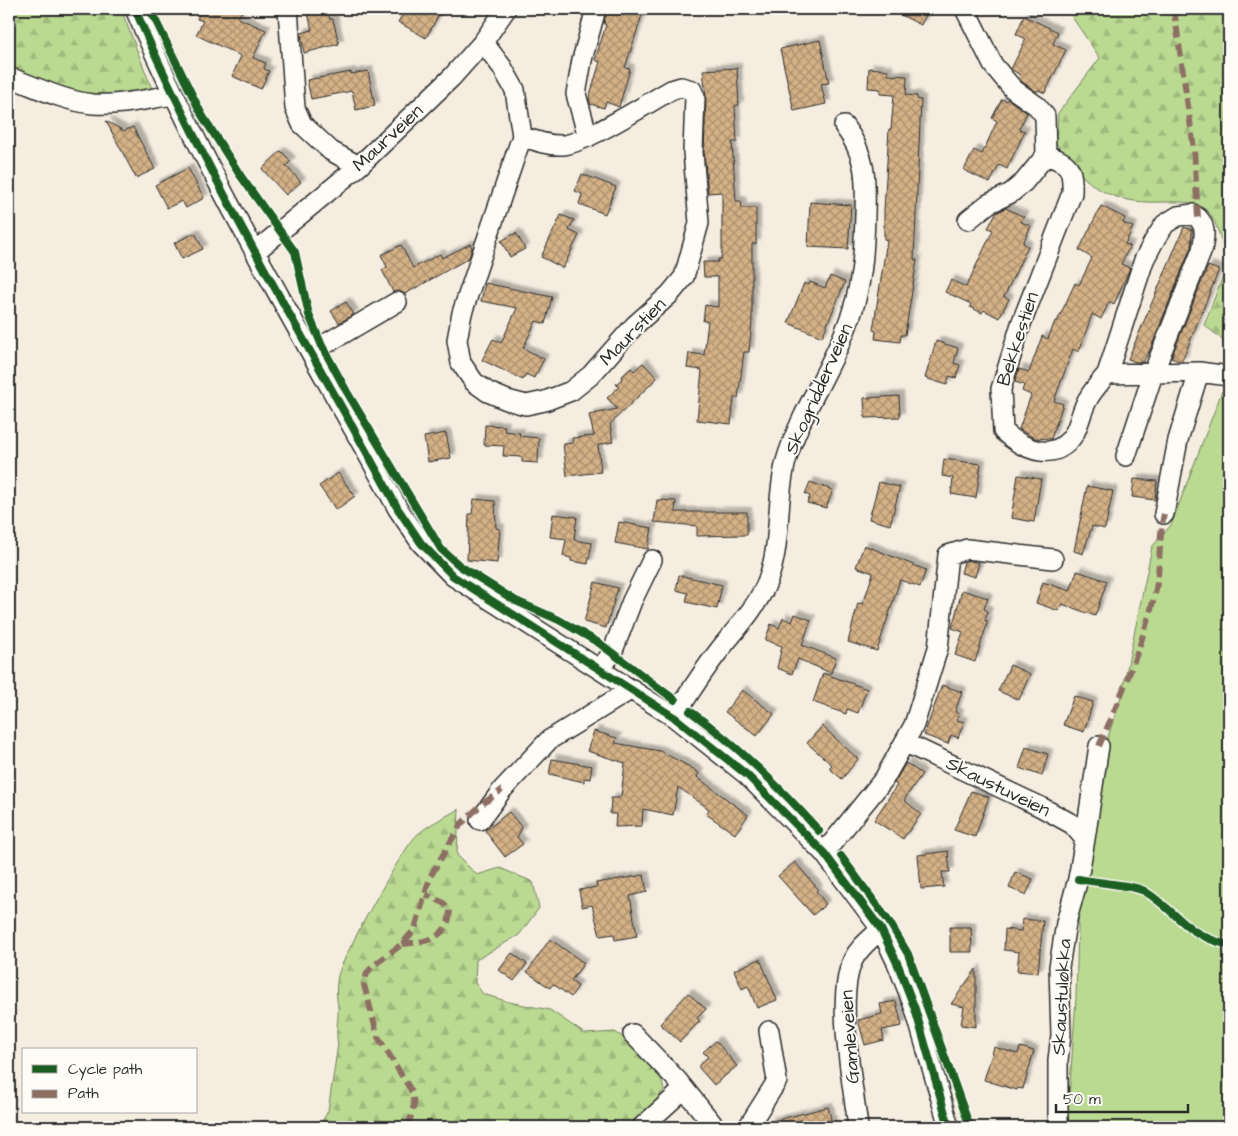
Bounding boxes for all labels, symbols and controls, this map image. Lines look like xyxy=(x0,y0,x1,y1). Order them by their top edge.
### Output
street label: Maurveien xyxy=(346,98,430,178)
street label: Bekkestien xyxy=(990,289,1046,389)
street label: Maurstien xyxy=(594,292,672,372)
street label: Skogridderveien xyxy=(778,319,861,459)
street label: Skaustuveien xyxy=(941,750,1055,824)
street label: Skaustuløkka xyxy=(1045,938,1079,1056)
street label: Gamleveien xyxy=(833,989,867,1085)
legend xyxy=(22,1048,198,1114)
text: Cycle path xyxy=(68,1059,143,1081)
scale bar xyxy=(1056,1081,1188,1113)
text: Path xyxy=(68,1083,99,1104)
text: 50 m xyxy=(1063,1089,1101,1110)

